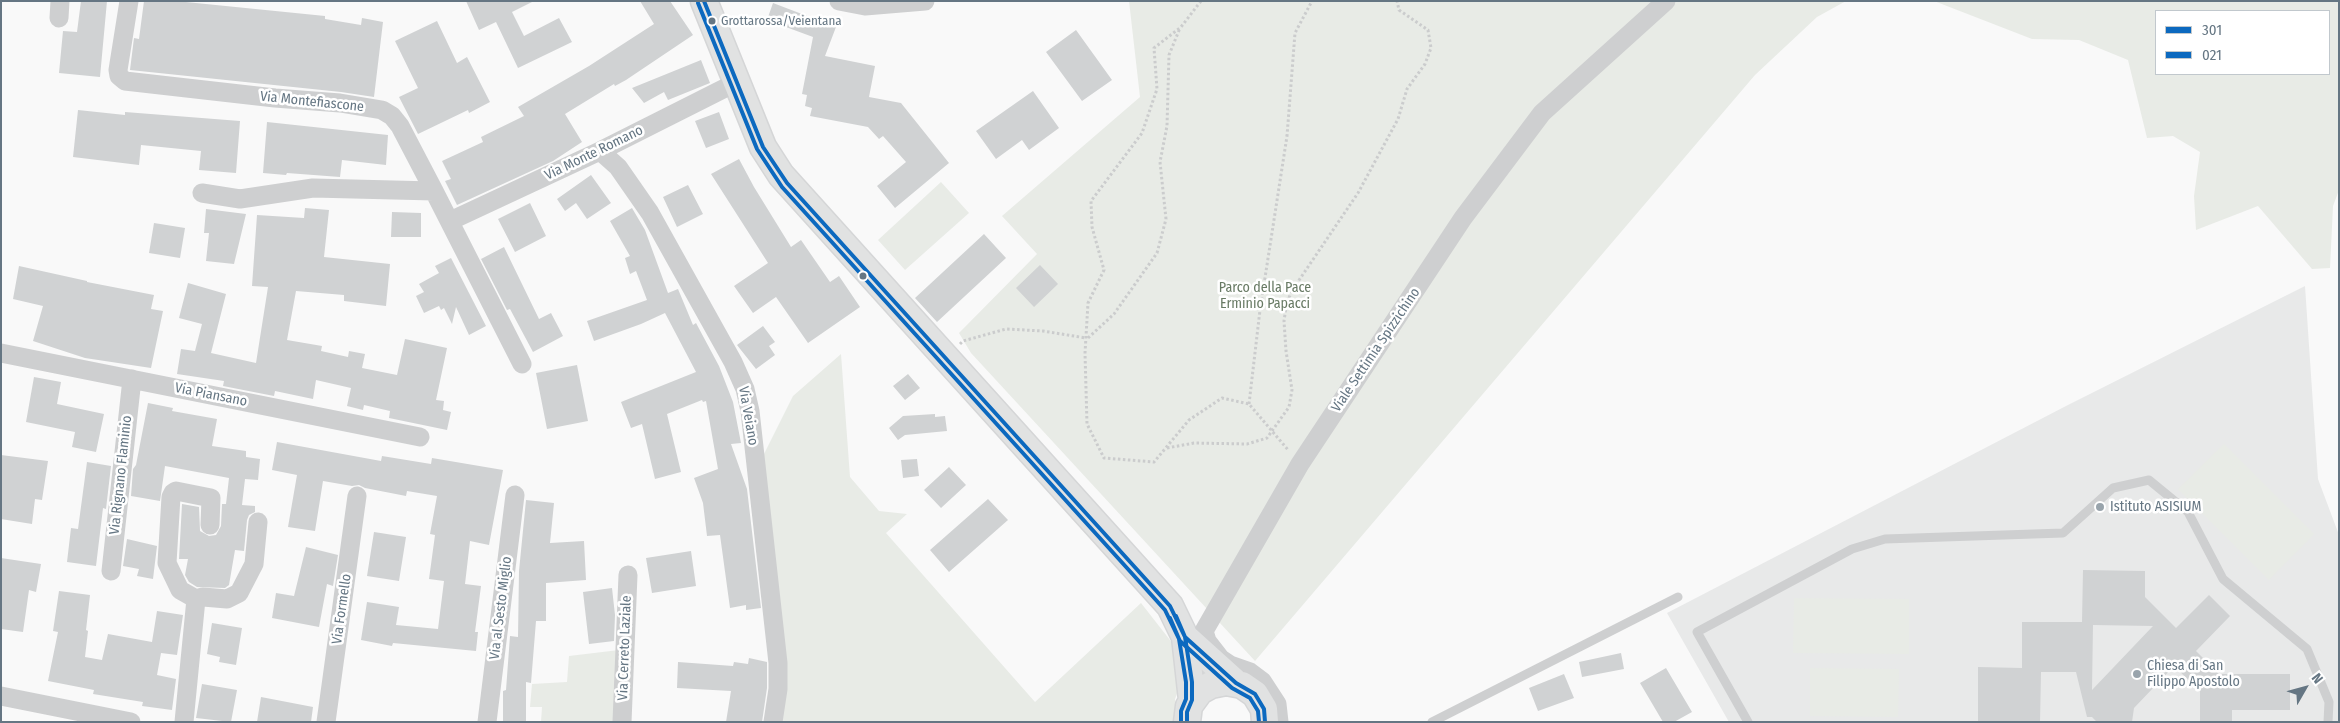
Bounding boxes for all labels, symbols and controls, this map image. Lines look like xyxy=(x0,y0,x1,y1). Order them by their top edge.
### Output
legend xyxy=(2155,10,2330,75)
place label: Grottarossa/Veientana xyxy=(721,13,842,29)
marker: Grottarossa/Veientana xyxy=(707,16,717,26)
text: 301 xyxy=(2202,21,2222,39)
text: 021 xyxy=(2202,46,2222,64)
street label: Via Montefiascone xyxy=(259,88,365,116)
street label: Via Monte Romano xyxy=(542,122,646,184)
unlabelled marker xyxy=(858,271,868,281)
park label: Parco della Pace Erminio Papacci xyxy=(1219,280,1311,312)
street label: Viale Settimia Spizzichino xyxy=(1328,285,1424,415)
street label: Via Piansano xyxy=(173,380,249,410)
street label: Via Veiano xyxy=(735,385,761,447)
street label: Via Rignano Flaminio xyxy=(106,415,136,535)
place label: Istituto ASISIUM xyxy=(2110,499,2201,515)
marker: Istituto ASISIUM xyxy=(2094,501,2106,513)
street label: Via al Sesto Miglio xyxy=(486,555,516,661)
street label: Via Formello xyxy=(329,573,355,645)
street label: Via Cerreto Laziale xyxy=(615,595,635,701)
place label: Chiesa di San Filippo Apostolo xyxy=(2147,658,2240,690)
north arrow xyxy=(2280,663,2330,713)
marker: Chiesa di San Filippo Apostolo xyxy=(2131,668,2143,680)
text: N xyxy=(2308,670,2326,687)

